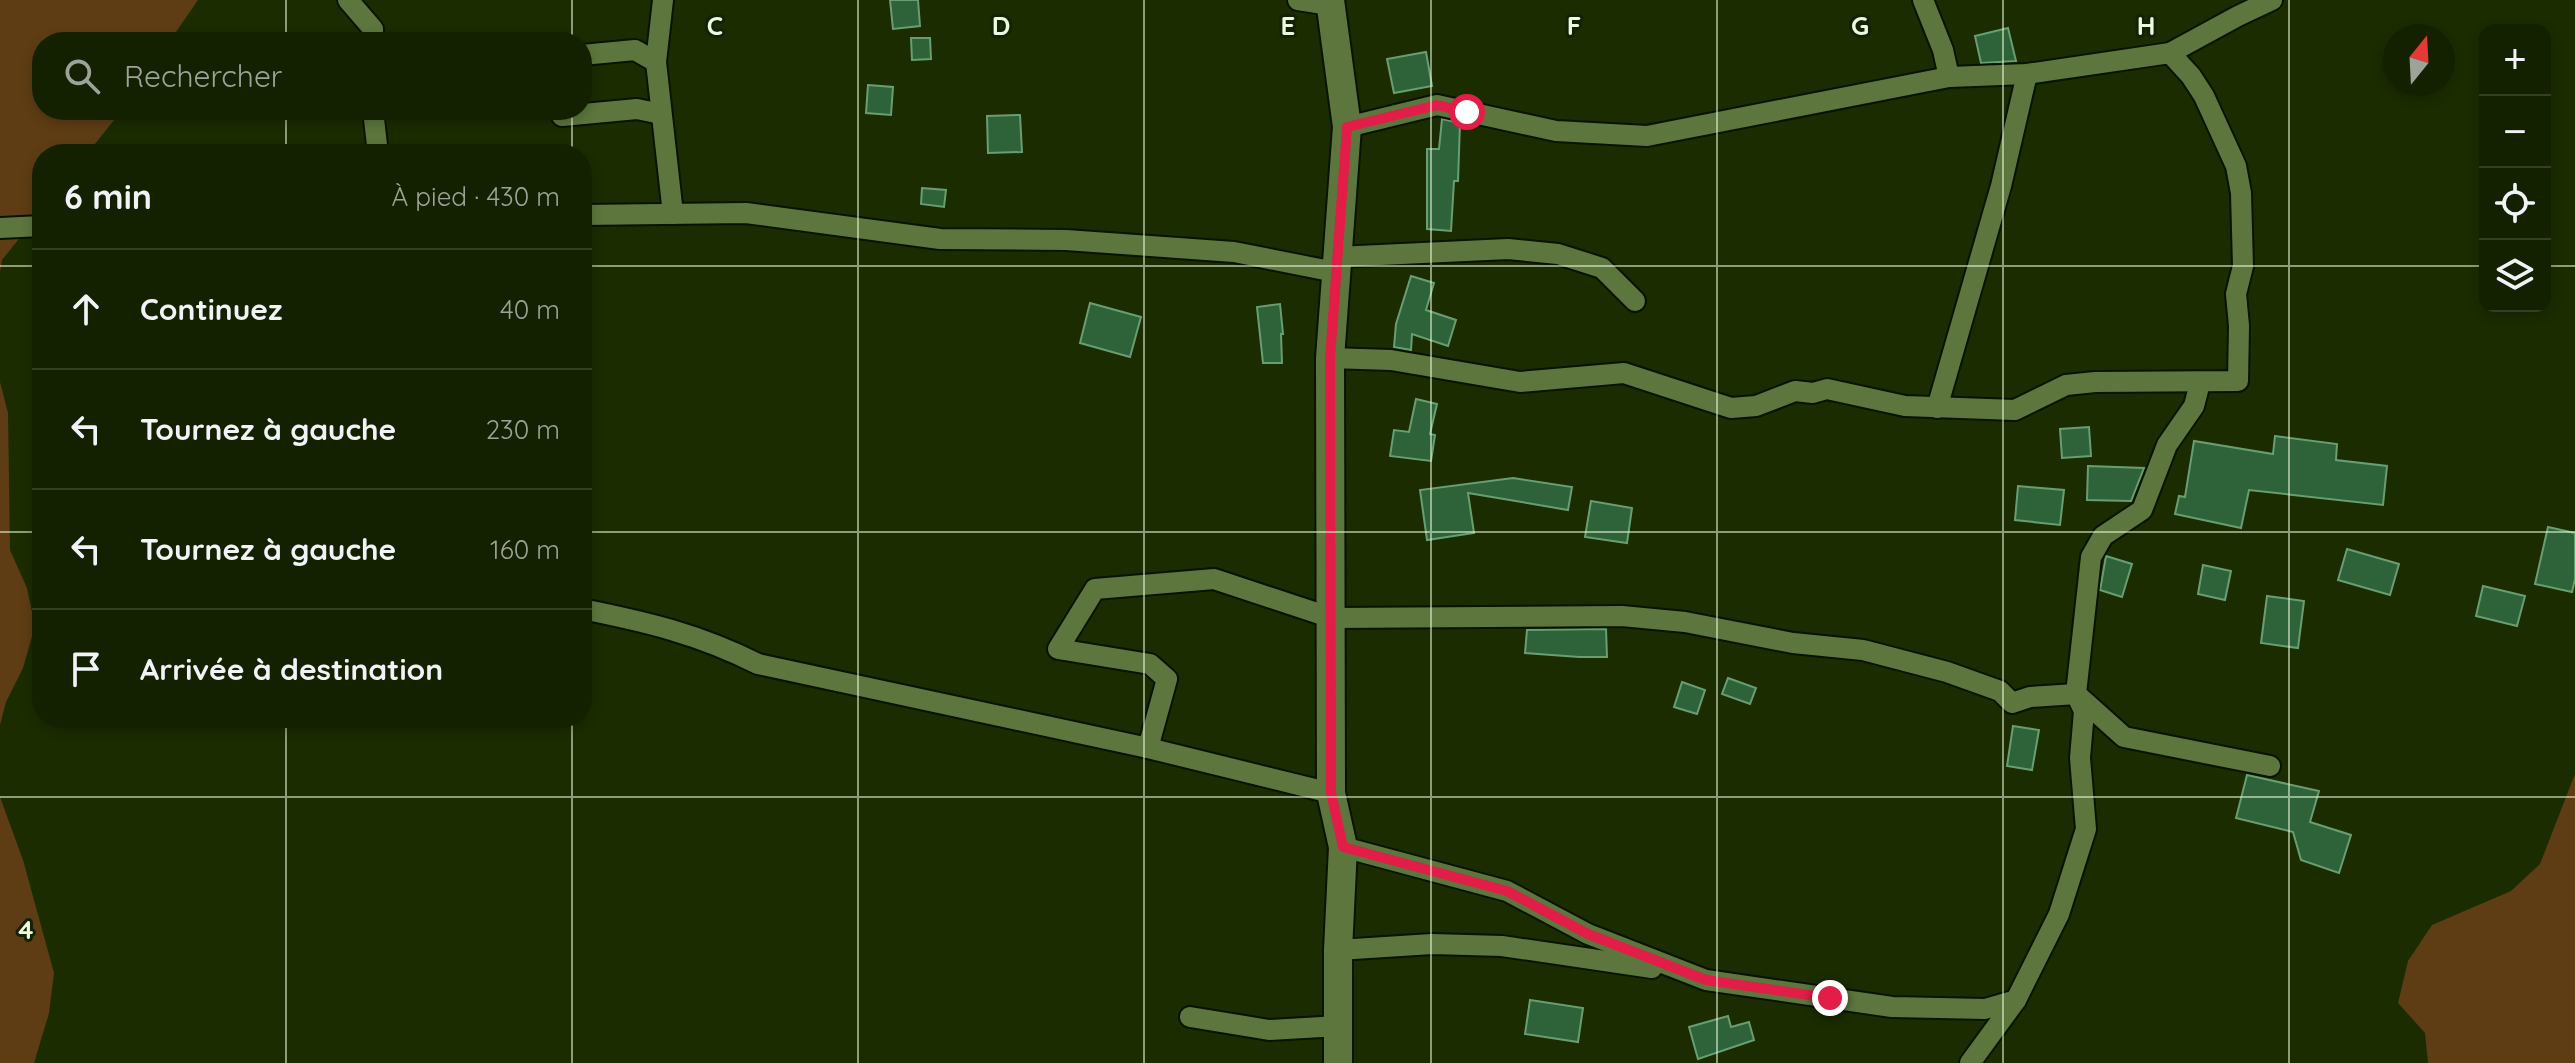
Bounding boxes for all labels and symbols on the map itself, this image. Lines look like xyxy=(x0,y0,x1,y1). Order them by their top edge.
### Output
text: C xyxy=(707,9,723,42)
text: D xyxy=(992,9,1010,42)
text: E xyxy=(1281,9,1295,42)
text: F xyxy=(1567,9,1581,42)
text: G xyxy=(1851,9,1869,42)
text: H xyxy=(2137,9,2155,42)
north arrow xyxy=(2383,24,2455,96)
route start xyxy=(1449,94,1485,130)
text: 4 xyxy=(18,913,34,946)
route end xyxy=(1812,980,1848,1016)

